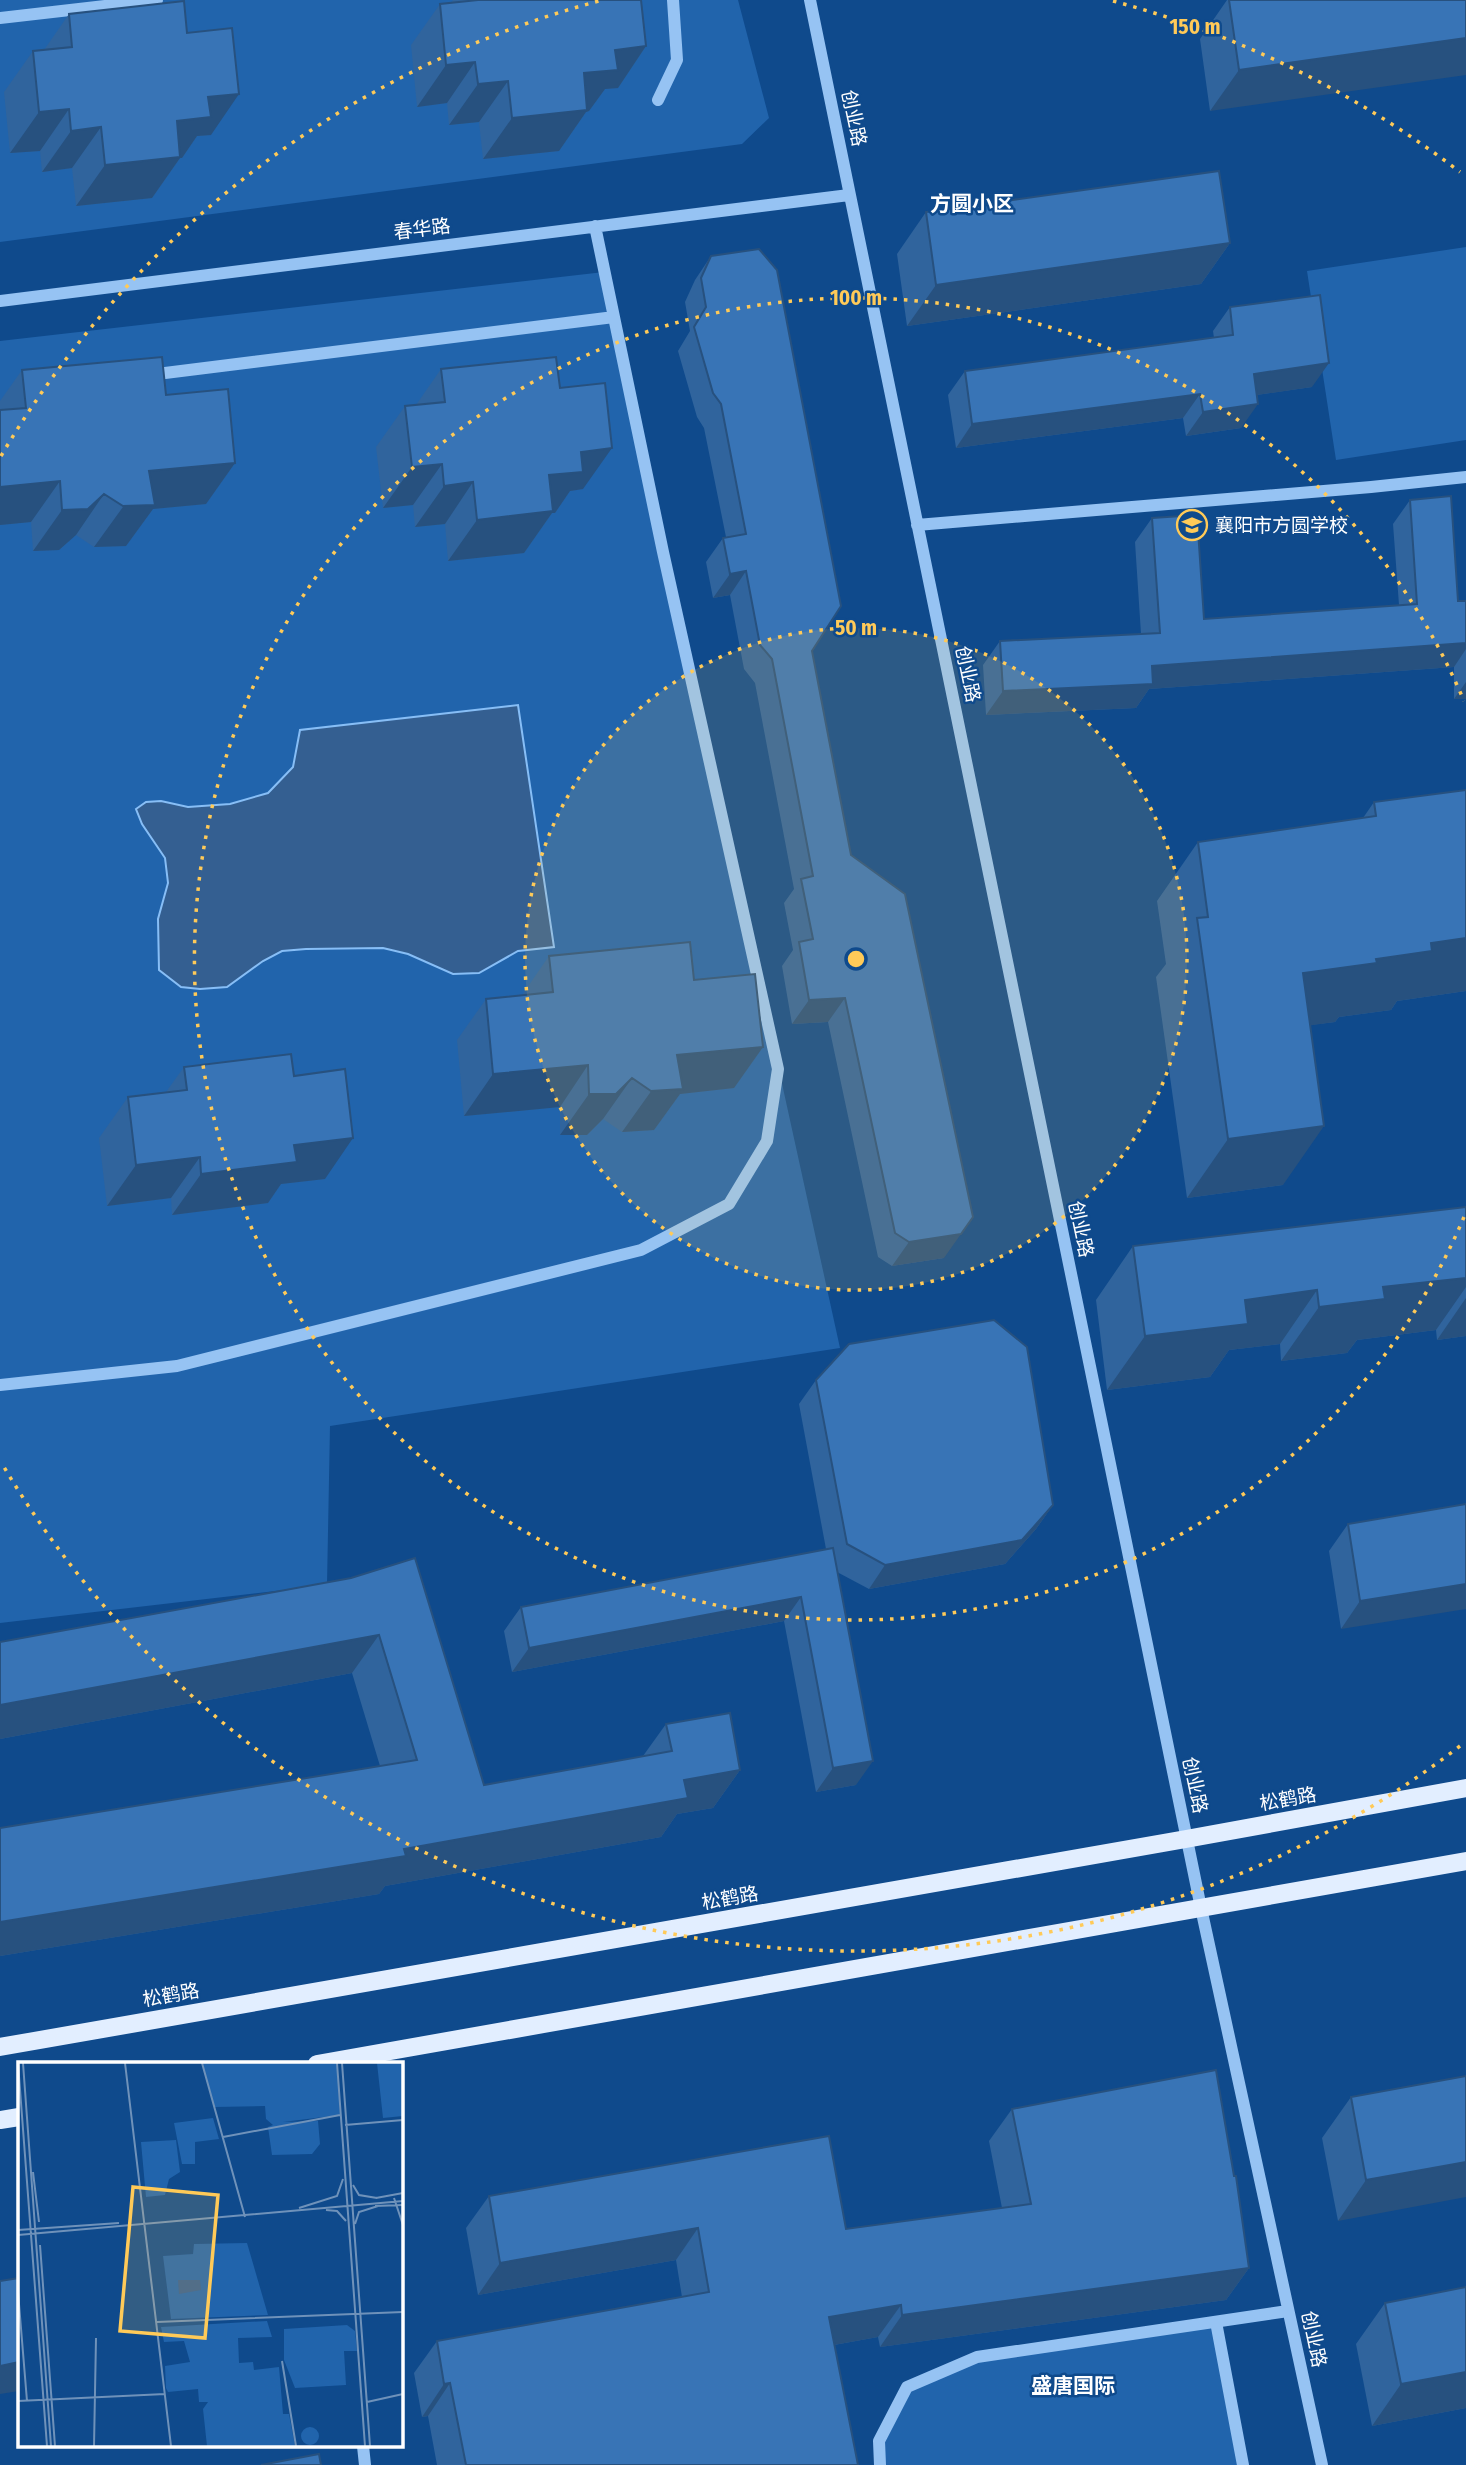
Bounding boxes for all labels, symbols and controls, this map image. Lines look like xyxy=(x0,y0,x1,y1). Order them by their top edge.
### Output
text: 150 m xyxy=(1169,14,1221,40)
street label: 创业路 xyxy=(837,88,871,148)
district label: 方圆小区 xyxy=(930,191,1014,217)
street label: 春华路 xyxy=(392,214,452,244)
text: 100 m xyxy=(830,285,882,311)
school or university icon: 襄阳市方圆学校 xyxy=(1175,508,1209,542)
place label: 襄阳市方圆学校 xyxy=(1215,514,1348,537)
text: 50 m xyxy=(835,615,877,641)
street label: 创业路 xyxy=(951,644,985,704)
centre of rings xyxy=(844,947,868,971)
street label: 创业路 xyxy=(1064,1199,1098,1259)
street label: 创业路 xyxy=(1178,1755,1212,1815)
street label: 松鹤路 xyxy=(1258,1783,1318,1815)
street label: 松鹤路 xyxy=(700,1882,760,1914)
street label: 松鹤路 xyxy=(141,1979,201,2011)
inset map xyxy=(18,2062,402,2448)
street label: 创业路 xyxy=(1297,2309,1331,2369)
district label: 盛唐国际 xyxy=(1031,2373,1115,2399)

